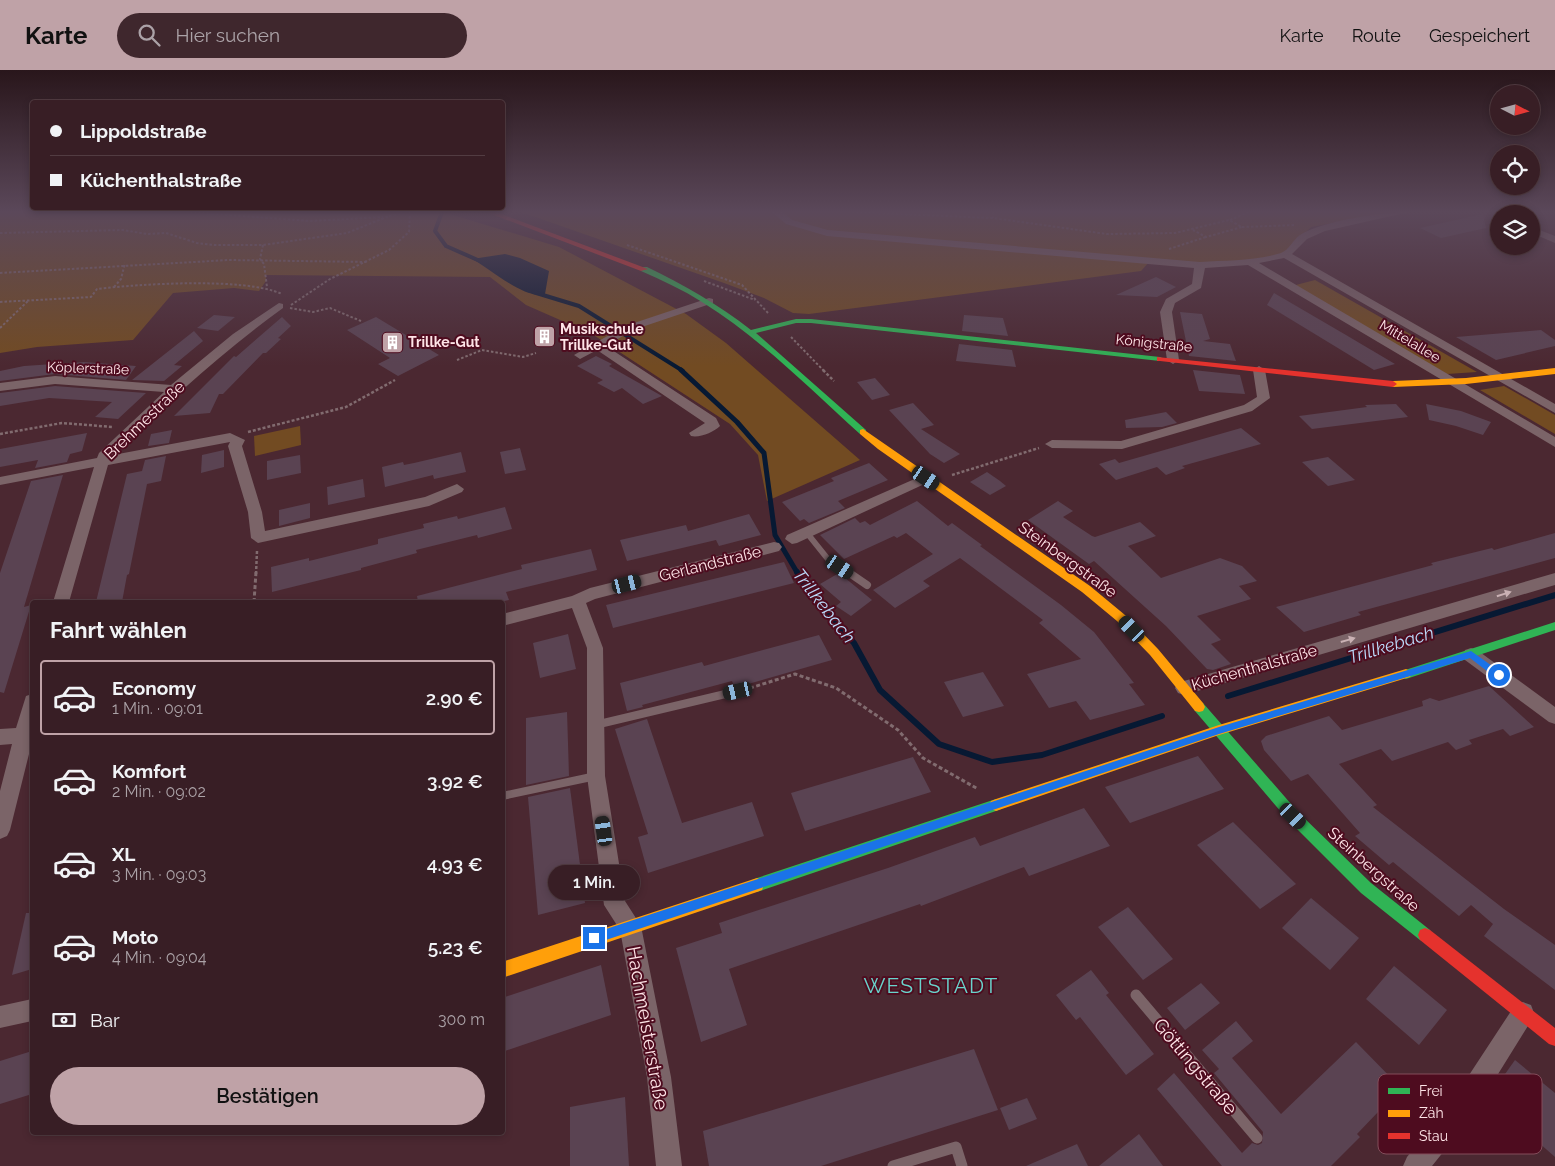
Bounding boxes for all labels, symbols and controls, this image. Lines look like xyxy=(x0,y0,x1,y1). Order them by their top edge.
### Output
search box xyxy=(117,13,467,58)
text: Karte xyxy=(25,21,87,50)
icon: search xyxy=(135,21,163,49)
text: Hier suchen xyxy=(175,24,280,46)
text: Karte xyxy=(1280,25,1324,46)
text: Route xyxy=(1352,25,1401,46)
text: Gespeichert xyxy=(1429,25,1530,46)
north arrow xyxy=(1490,85,1540,135)
map controls xyxy=(1490,85,1540,255)
text: Lippoldstraße xyxy=(80,120,207,142)
button: locate xyxy=(1490,145,1540,195)
text: Küchenthalstraße xyxy=(80,169,242,191)
button: layers xyxy=(1490,205,1540,255)
street label: Mittelallee xyxy=(1377,317,1443,365)
place label: Musikschule Trillke-Gut xyxy=(560,321,644,353)
building icon: Musikschule Trillke-Gut xyxy=(532,325,556,349)
building icon: Trillke-Gut xyxy=(380,330,404,354)
street label: Königstraße xyxy=(1115,331,1193,355)
place label: Trillke-Gut xyxy=(408,334,480,350)
street label: Köplerstraße xyxy=(47,359,129,377)
street label: Brehmestraße xyxy=(100,377,189,463)
car xyxy=(909,463,942,493)
street label: Steinbergstraße xyxy=(1015,517,1121,602)
street label: Gerlandstraße xyxy=(657,542,763,585)
car xyxy=(823,552,856,582)
water label: Trillkebach xyxy=(789,564,860,647)
car xyxy=(610,573,643,595)
one-way arrow xyxy=(1497,590,1512,597)
car xyxy=(1116,613,1147,645)
text: Fahrt wählen xyxy=(50,617,187,643)
water label: Trillkebach xyxy=(1345,621,1436,668)
one-way arrow xyxy=(1341,636,1356,644)
street label: Küchenthalstraße xyxy=(1189,640,1319,694)
route start xyxy=(1488,664,1510,686)
icon: car xyxy=(52,675,97,720)
text: Economy xyxy=(112,677,196,699)
car xyxy=(721,680,754,702)
text: 2.90 € xyxy=(426,687,483,709)
text: 1 Min. · 09:01 xyxy=(112,699,203,718)
icon: car xyxy=(52,758,97,803)
text: Komfort xyxy=(112,760,186,782)
text: 3.92 € xyxy=(427,770,483,792)
text: 2 Min. · 09:02 xyxy=(112,782,206,801)
car xyxy=(1277,800,1309,832)
car xyxy=(594,815,613,847)
street label: Steinbergstraße xyxy=(1324,823,1424,916)
icon: car xyxy=(52,841,97,886)
text: XL xyxy=(112,843,135,865)
text: 4.93 € xyxy=(427,853,483,875)
text: 3 Min. · 09:03 xyxy=(112,865,206,884)
callout: 1 Min. xyxy=(548,866,640,900)
text: 1 Min. xyxy=(573,873,615,892)
icon: car xyxy=(52,924,97,969)
text: Moto xyxy=(112,926,158,948)
route end xyxy=(583,927,605,949)
text: 5.23 € xyxy=(428,936,483,958)
street label: Hachmeisterstraße xyxy=(623,944,673,1112)
text: 4 Min. · 09:04 xyxy=(112,948,207,967)
district label: WESTSTADT xyxy=(864,973,998,998)
icon: cash xyxy=(50,1006,78,1034)
text: Bar xyxy=(90,1009,120,1031)
text: 300 m xyxy=(438,1010,485,1029)
street label: Göttingstraße xyxy=(1149,1013,1243,1119)
button: Bestätigen xyxy=(50,1067,485,1125)
legend xyxy=(1378,1074,1542,1154)
text: Frei xyxy=(1419,1083,1443,1099)
text: Zäh xyxy=(1419,1105,1444,1121)
text: Stau xyxy=(1419,1128,1448,1144)

